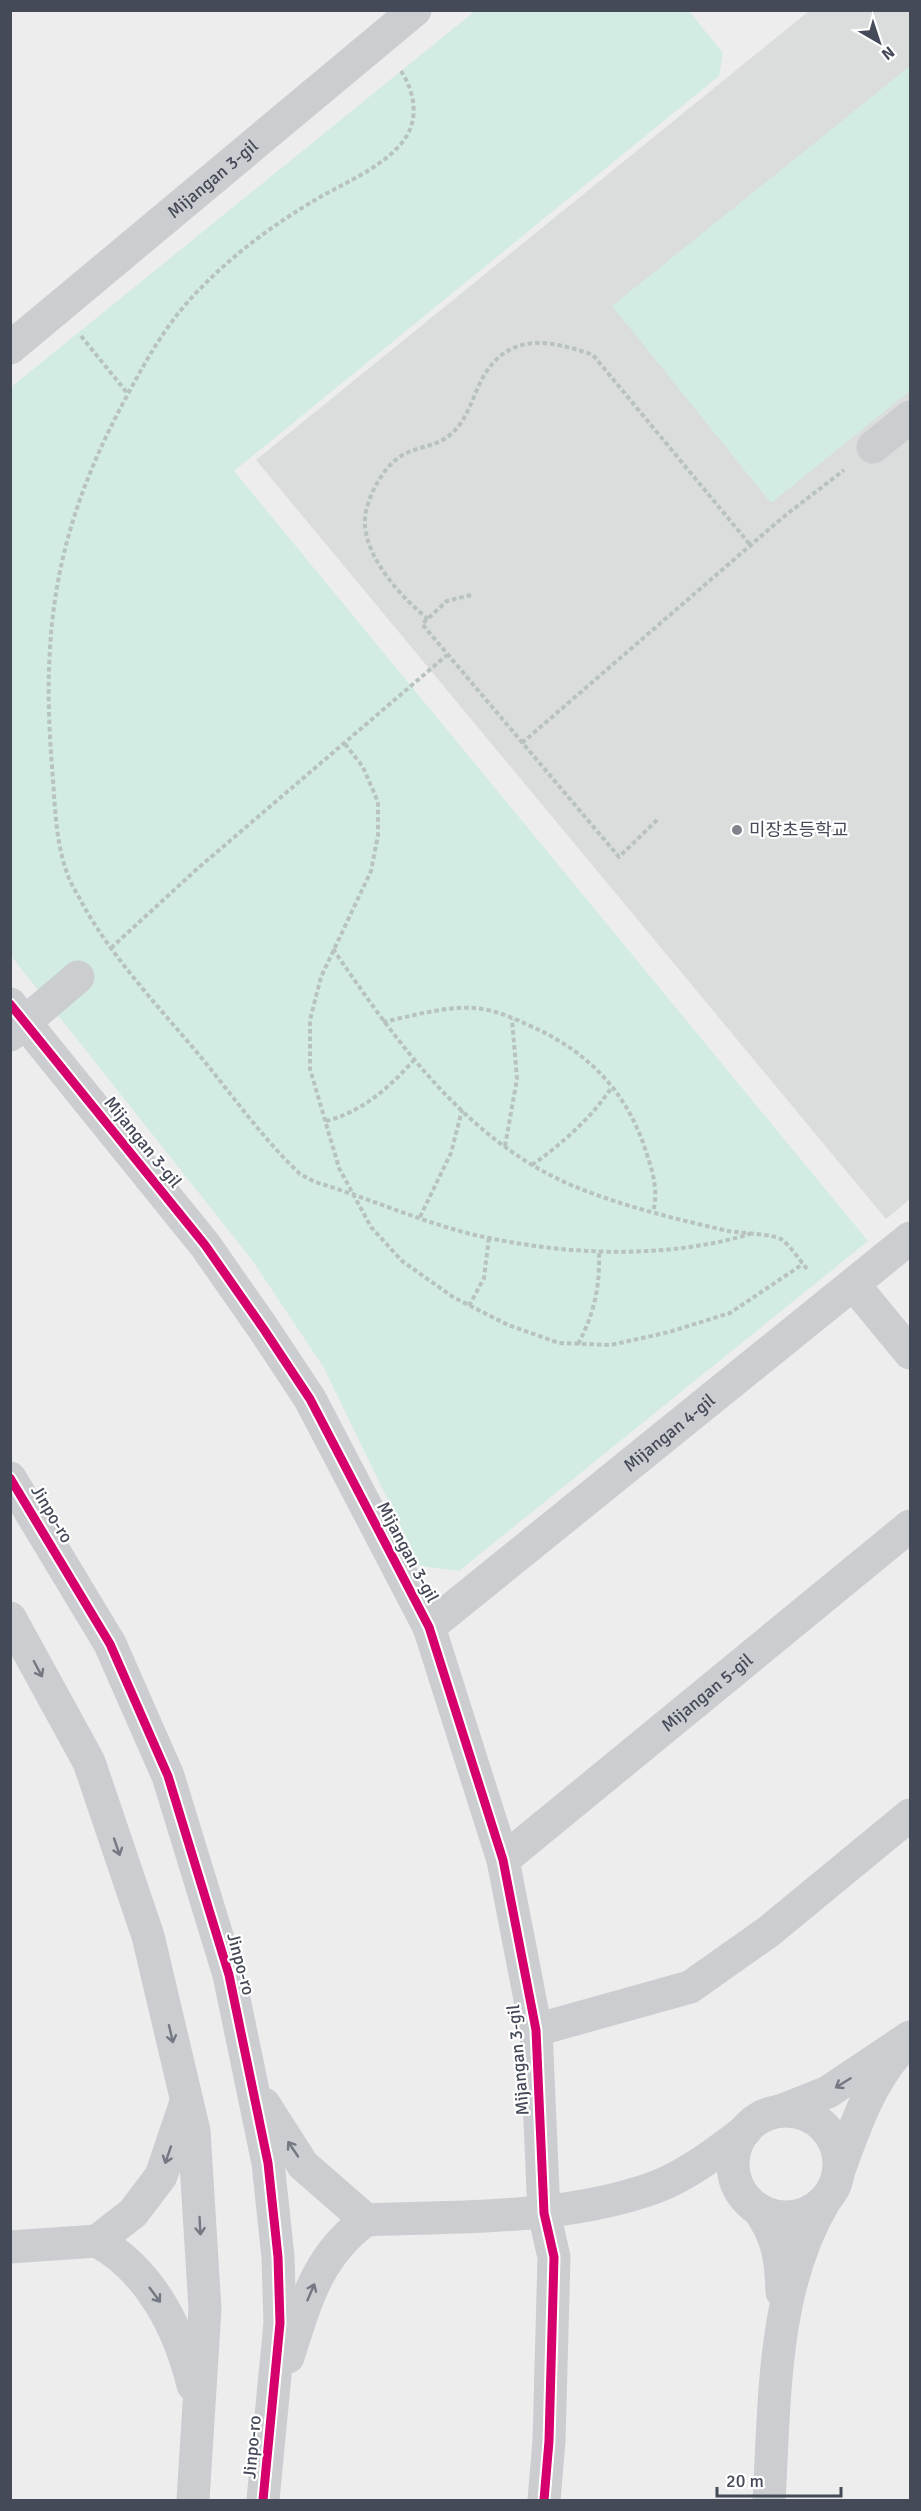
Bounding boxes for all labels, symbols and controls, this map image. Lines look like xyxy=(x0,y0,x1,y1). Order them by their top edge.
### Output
north arrow xyxy=(849,12,909,72)
text: N xyxy=(877,42,898,64)
street label: Mijangan 3-gil xyxy=(163,135,263,223)
place label: 미장초등학교 xyxy=(749,819,848,841)
marker: 미장초등학교 xyxy=(730,823,744,837)
street label: Mijangan 3-gil xyxy=(99,1092,187,1192)
street label: Mijangan 4-gil xyxy=(619,1389,720,1476)
street label: Jinpo-ro xyxy=(26,1481,78,1547)
street label: Mijangan 3-gil xyxy=(372,1498,444,1606)
street label: Mijangan 5-gil xyxy=(657,1649,757,1736)
one-way arrow xyxy=(32,1660,44,1677)
one-way arrow xyxy=(113,1837,124,1855)
street label: Jinpo-ro xyxy=(222,1930,260,1998)
street label: Mijangan 3-gil xyxy=(502,2004,534,2116)
one-way arrow xyxy=(166,2024,178,2043)
one-way arrow xyxy=(835,2077,852,2089)
one-way arrow xyxy=(287,2142,299,2158)
one-way arrow xyxy=(162,2145,173,2164)
one-way arrow xyxy=(194,2215,205,2235)
one-way arrow xyxy=(306,2283,317,2302)
one-way arrow xyxy=(148,2287,161,2303)
street label: Jinpo-ro xyxy=(238,2414,266,2480)
scale bar xyxy=(717,2460,842,2498)
text: 20 m xyxy=(726,2470,764,2492)

